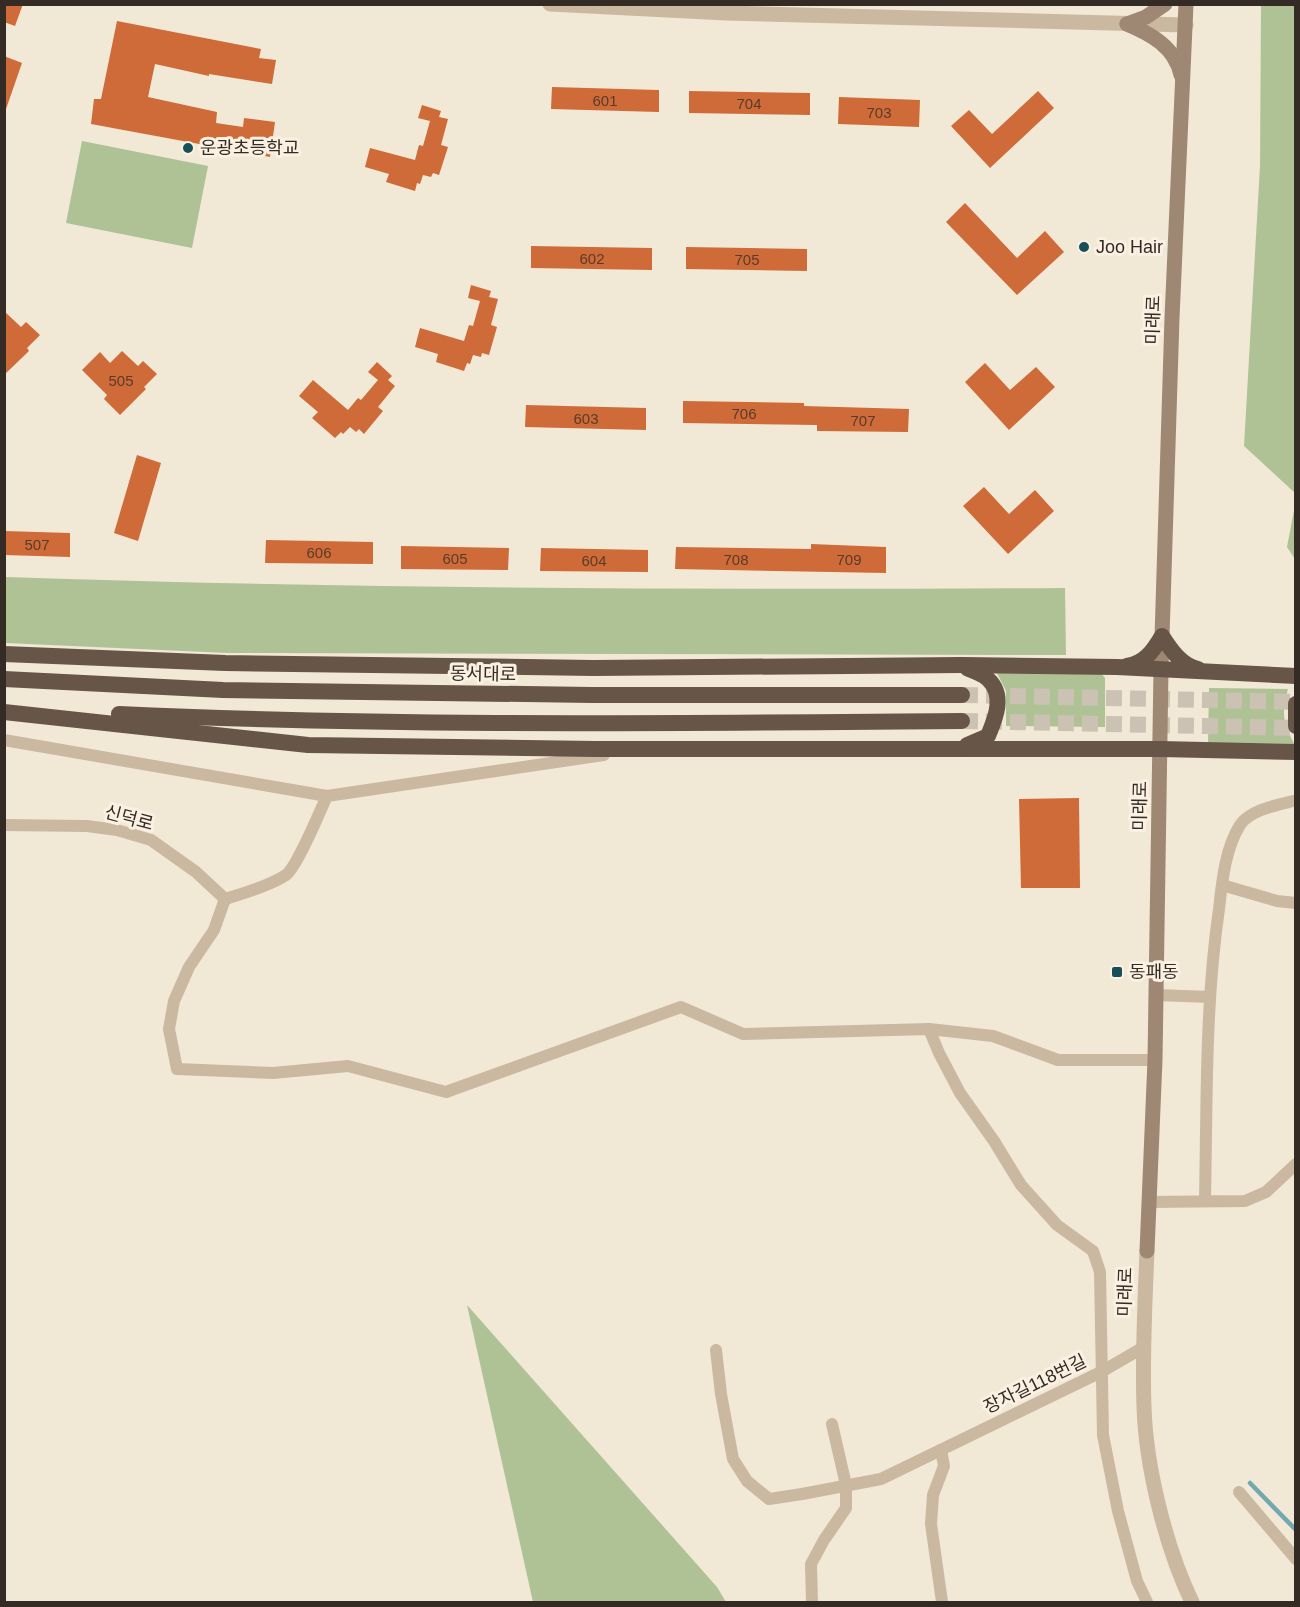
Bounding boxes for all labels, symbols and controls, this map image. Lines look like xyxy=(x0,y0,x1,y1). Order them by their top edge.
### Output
house number: 601 xyxy=(592,92,618,109)
house number: 704 xyxy=(736,95,762,112)
house number: 703 xyxy=(866,104,892,121)
place label: 운광초등학교 xyxy=(200,138,299,158)
marker: 운광초등학교 xyxy=(181,141,195,155)
place label: Joo Hair xyxy=(1096,237,1163,257)
marker: Joo Hair xyxy=(1077,240,1091,254)
house number: 602 xyxy=(579,250,605,267)
house number: 705 xyxy=(734,251,760,268)
street label: 미래로 xyxy=(1142,295,1164,345)
house number: 505 xyxy=(108,372,134,389)
house number: 706 xyxy=(731,405,757,422)
house number: 603 xyxy=(573,410,599,427)
house number: 707 xyxy=(850,412,876,429)
house number: 507 xyxy=(24,536,50,553)
house number: 606 xyxy=(306,544,332,561)
house number: 605 xyxy=(442,550,468,567)
house number: 708 xyxy=(723,551,749,568)
house number: 709 xyxy=(836,551,862,568)
house number: 604 xyxy=(581,552,607,569)
street label: 동서대로 xyxy=(450,663,516,685)
street label: 미래로 xyxy=(1130,781,1150,831)
street label: 신덕로 xyxy=(102,802,156,834)
place label: 동패동 xyxy=(1129,962,1179,982)
marker: 동패동 xyxy=(1110,965,1124,979)
street label: 미래로 xyxy=(1114,1267,1136,1317)
street label: 장자길118번길 xyxy=(981,1351,1089,1417)

